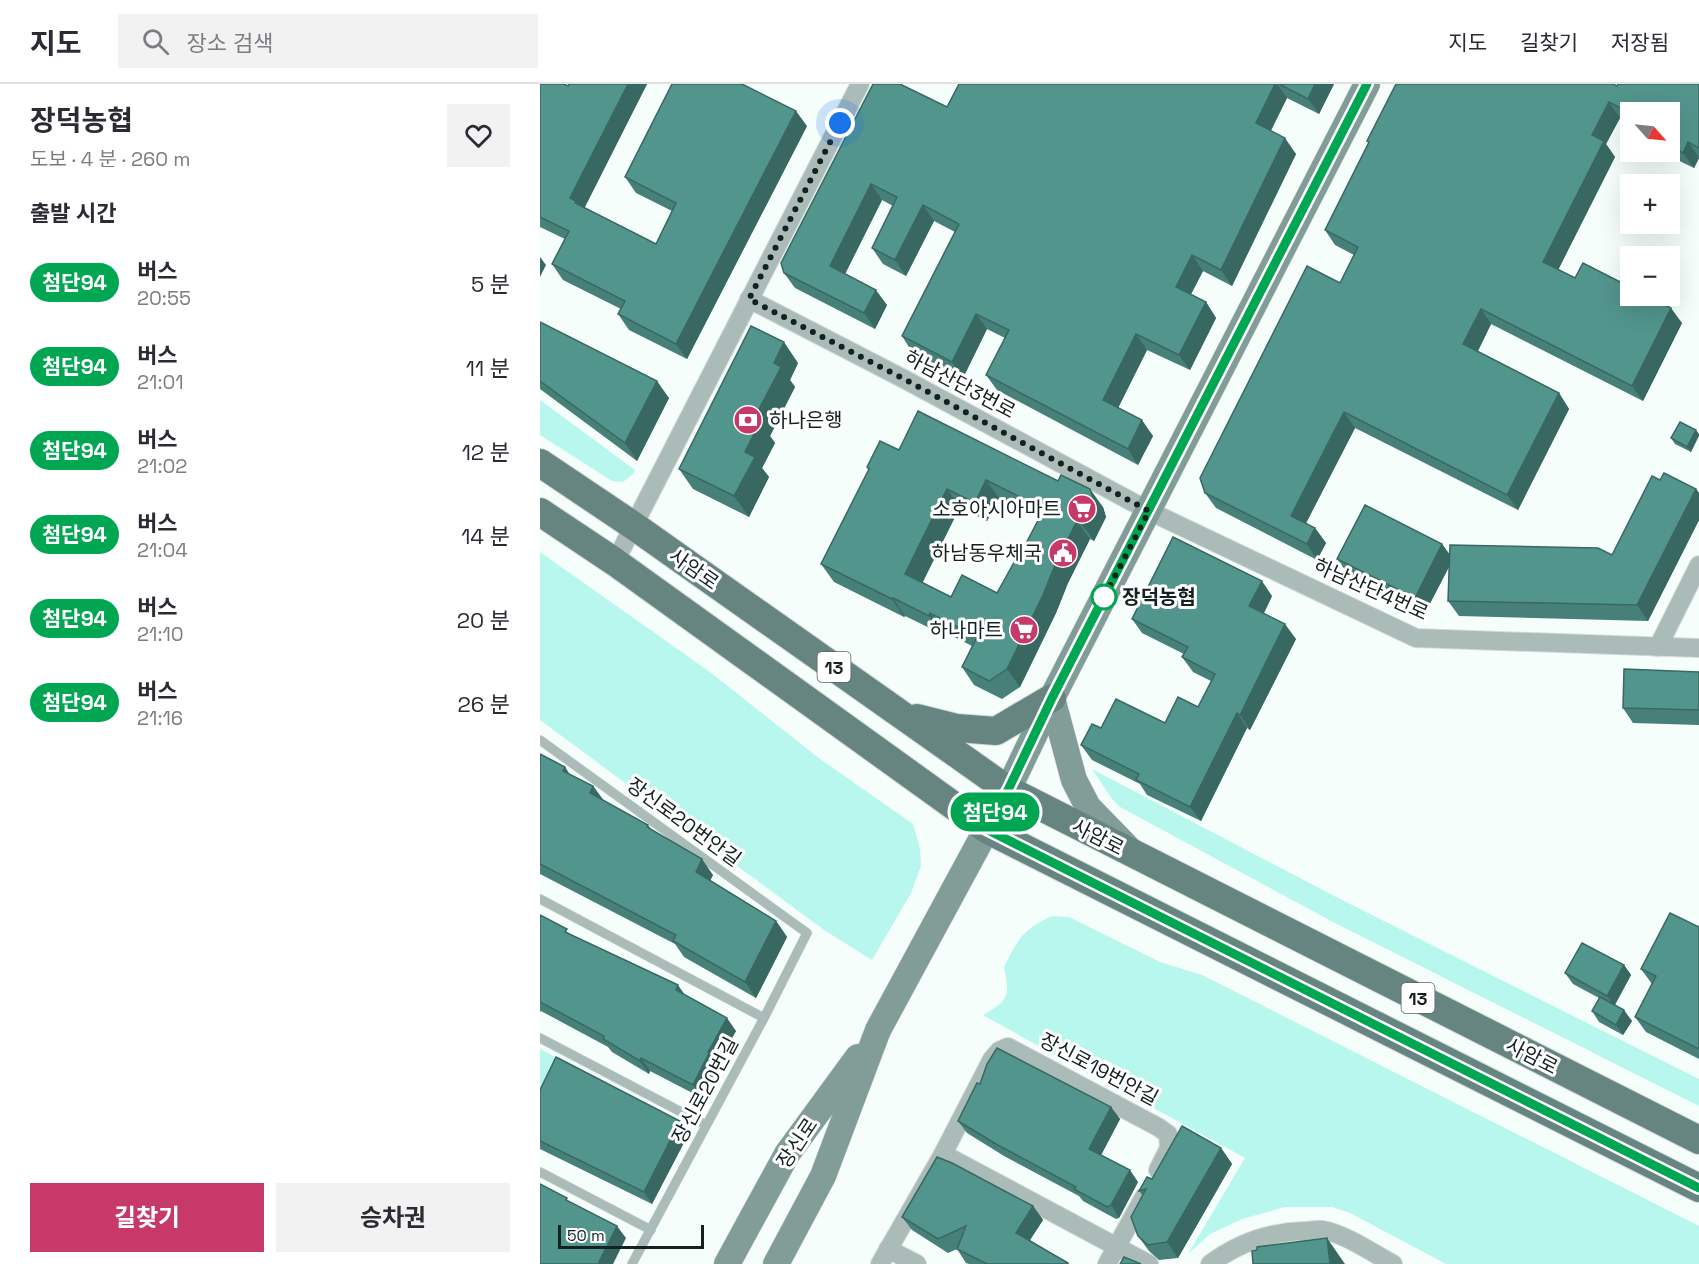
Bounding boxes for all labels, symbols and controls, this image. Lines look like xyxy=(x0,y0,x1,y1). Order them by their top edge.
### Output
search box xyxy=(118,14,538,68)
text: 지도 xyxy=(30,25,82,61)
icon: search xyxy=(139,25,172,58)
text: 장소 검색 xyxy=(187,29,273,57)
text: 지도 xyxy=(1448,29,1487,56)
text: 길찾기 xyxy=(1520,29,1578,56)
text: 저장됨 xyxy=(1611,29,1669,56)
text: 장덕농협 xyxy=(30,102,133,138)
north arrow xyxy=(1620,102,1680,162)
map controls xyxy=(1620,102,1680,306)
button: heart xyxy=(447,104,510,167)
your location xyxy=(825,108,855,138)
text: 도보 · 4 분 · 260 m xyxy=(30,146,190,172)
button: + xyxy=(1620,174,1680,234)
text: 출발 시간 xyxy=(30,199,117,227)
button: − xyxy=(1620,246,1680,306)
text: 버스 xyxy=(137,257,177,285)
text: 첨단94 xyxy=(42,269,107,296)
text: 5 분 xyxy=(471,270,510,298)
text: 20:55 xyxy=(137,285,191,311)
text: 버스 xyxy=(137,341,177,369)
street label: 하남산단3번로 xyxy=(900,344,1020,424)
text: 첨단94 xyxy=(42,353,107,380)
text: 11 분 xyxy=(466,354,510,382)
text: 21:01 xyxy=(137,369,184,395)
bank icon: 하나은행 xyxy=(732,404,764,436)
place label: 하나은행 xyxy=(769,407,843,433)
text: 버스 xyxy=(137,425,177,453)
text: 첨단94 xyxy=(42,437,107,464)
text: 12 분 xyxy=(462,438,510,466)
text: 21:02 xyxy=(137,453,187,479)
supermarket icon: 소호아시아마트 xyxy=(1066,493,1098,525)
place label: 소호아시아마트 xyxy=(932,496,1061,522)
text: 버스 xyxy=(137,509,177,537)
text: 첨단94 xyxy=(42,521,107,548)
text: 14 분 xyxy=(461,522,510,550)
text: 21:04 xyxy=(137,537,188,563)
public building icon: 하남동우체국 xyxy=(1047,537,1079,569)
place label: 하남동우체국 xyxy=(932,540,1042,566)
street label: 사암로 xyxy=(664,543,724,595)
street label: 하남산단4번로 xyxy=(1310,552,1432,626)
marker: 장덕농협 xyxy=(1091,584,1117,610)
place label: 장덕농협 xyxy=(1122,584,1196,610)
text: 버스 xyxy=(137,593,177,621)
text: 첨단94 xyxy=(42,605,107,632)
text: 20 분 xyxy=(457,606,510,634)
supermarket icon: 하나마트 xyxy=(1008,614,1040,646)
place label: 하나마트 xyxy=(929,617,1003,643)
text: 21:10 xyxy=(137,621,184,647)
road number: 13 xyxy=(818,652,850,682)
text: 버스 xyxy=(137,677,177,705)
text: 첨단94 xyxy=(42,689,107,716)
text: 26 분 xyxy=(457,690,510,718)
text: 21:16 xyxy=(137,705,183,731)
street label: 장신로20번안길 xyxy=(622,772,746,872)
line badge: 첨단94 xyxy=(953,792,1037,832)
text: 첨단94 xyxy=(963,799,1027,826)
street label: 사암로 xyxy=(1068,813,1128,861)
road number: 13 xyxy=(1402,983,1434,1013)
street label: 장신로19번안길 xyxy=(1035,1027,1163,1111)
street label: 장신로20번길 xyxy=(666,1032,744,1148)
street label: 사암로 xyxy=(1502,1032,1562,1080)
street label: 장신로 xyxy=(771,1113,823,1173)
button: 길찾기 xyxy=(30,1183,264,1252)
button: 승차권 xyxy=(276,1183,510,1252)
scale bar xyxy=(558,1222,704,1250)
text: 50 m xyxy=(567,1225,605,1246)

